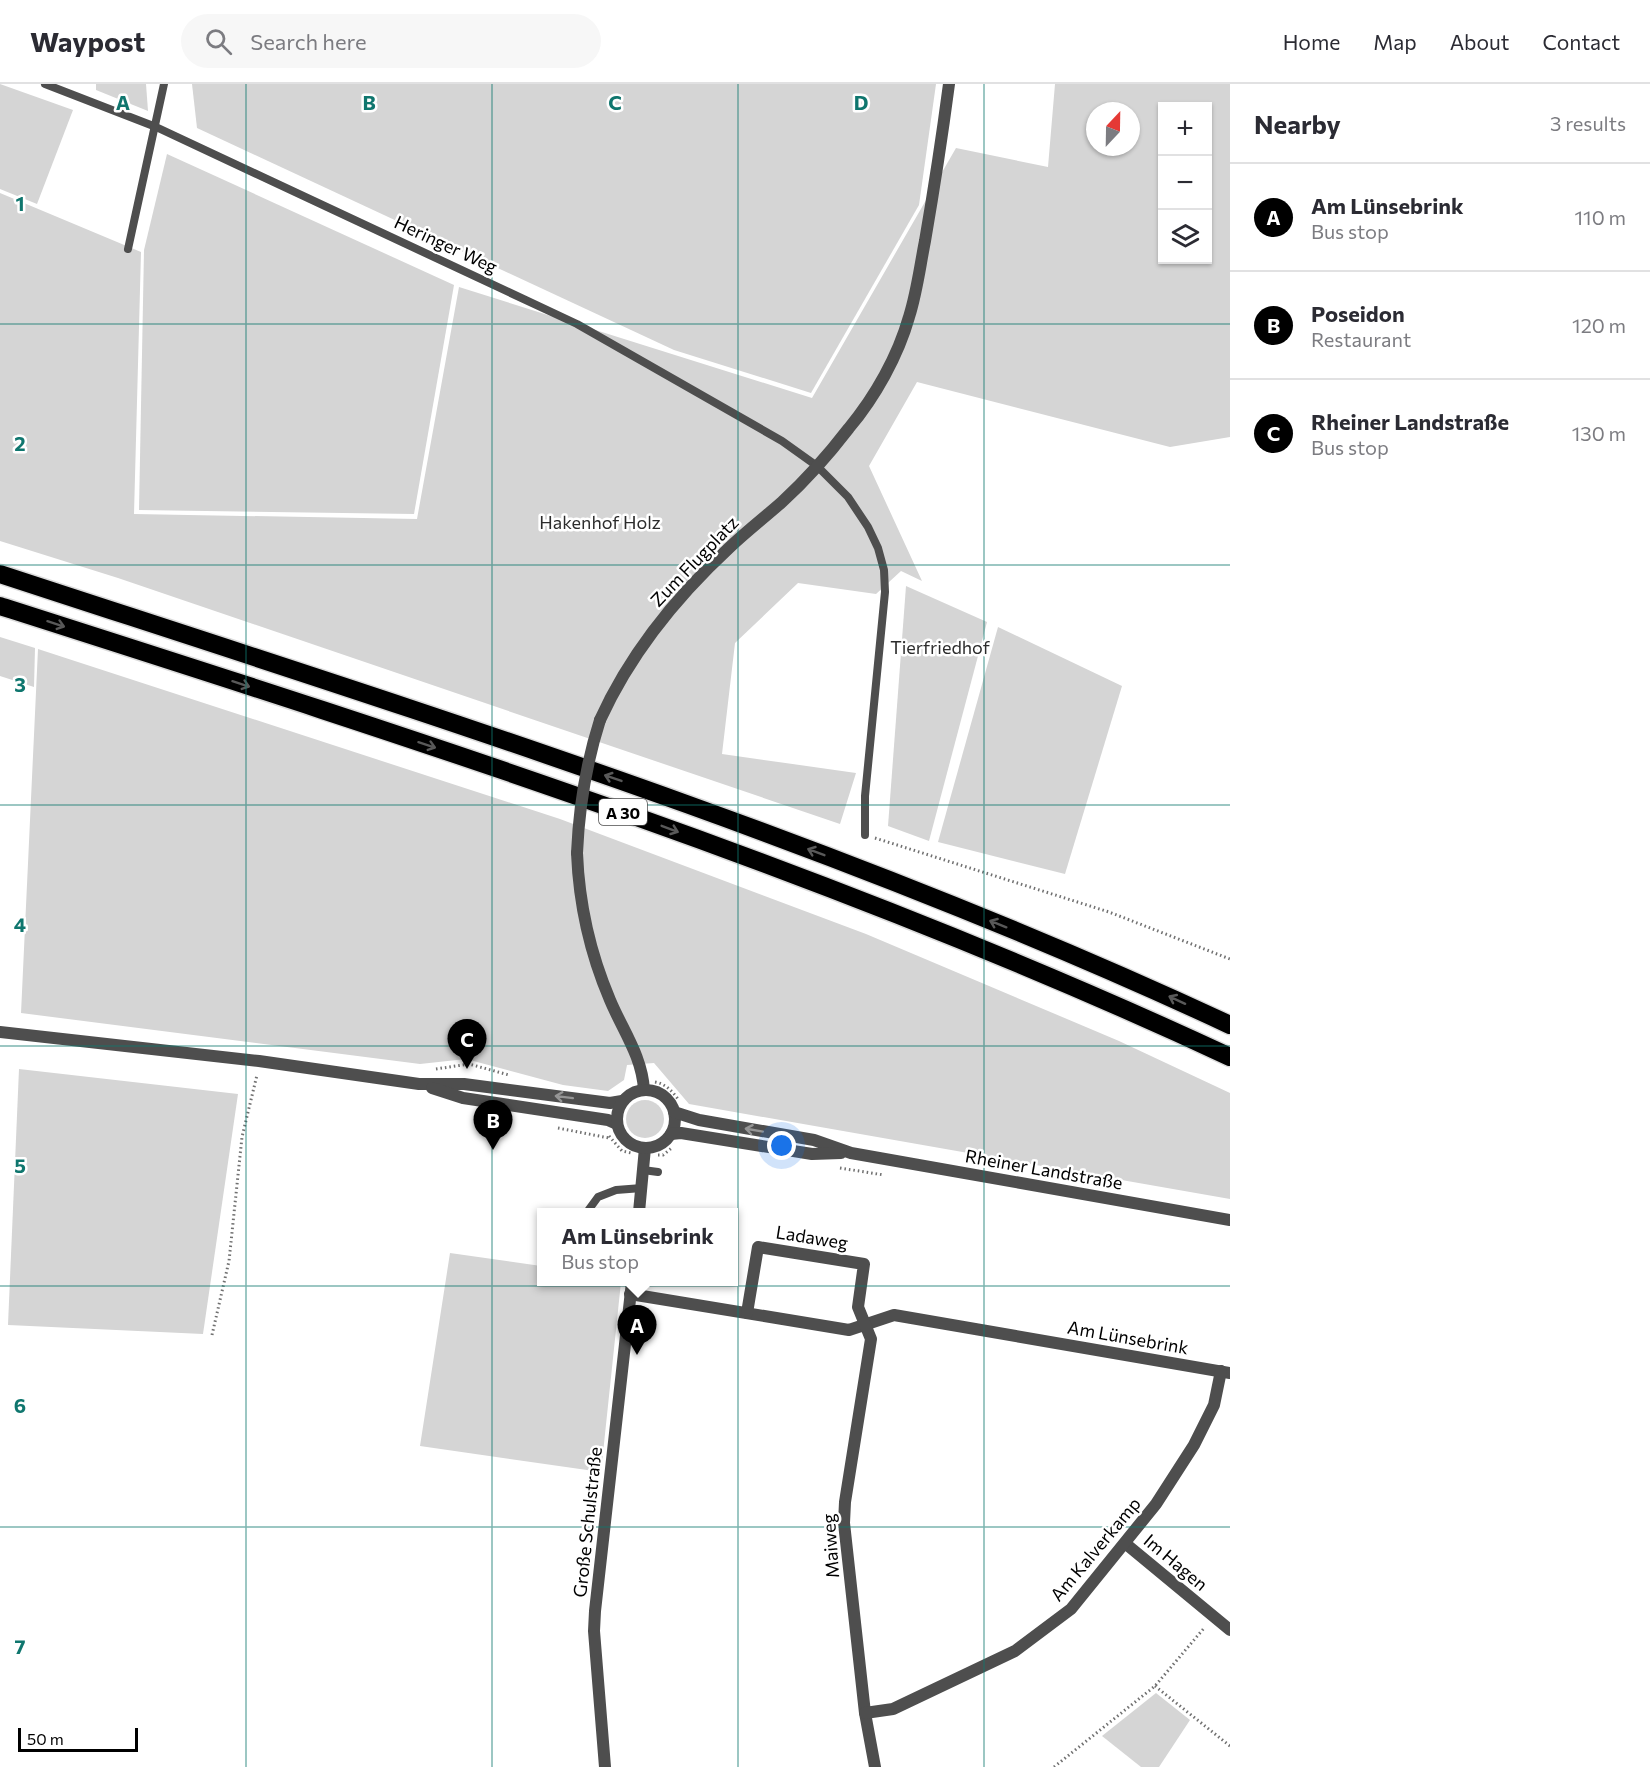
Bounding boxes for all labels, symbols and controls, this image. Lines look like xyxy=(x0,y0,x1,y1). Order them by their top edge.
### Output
search box xyxy=(181,14,601,68)
text: Waypost xyxy=(30,24,145,58)
icon: search xyxy=(202,25,235,58)
text: Search here xyxy=(250,28,367,55)
text: Home xyxy=(1283,29,1340,54)
text: Map xyxy=(1373,29,1417,54)
text: About xyxy=(1450,29,1509,54)
text: Contact xyxy=(1542,29,1620,54)
text: A xyxy=(116,90,130,114)
text: B xyxy=(362,90,376,114)
text: C xyxy=(608,90,622,114)
text: D xyxy=(854,90,868,114)
north arrow xyxy=(1086,102,1140,156)
map controls xyxy=(1158,102,1212,264)
button: + xyxy=(1158,102,1212,156)
text: Nearby xyxy=(1254,108,1341,139)
text: 3 results xyxy=(1550,111,1626,135)
button: − xyxy=(1158,156,1212,210)
text: 1 xyxy=(15,191,25,215)
text: Am Lünsebrink xyxy=(1311,192,1464,219)
text: A xyxy=(1266,205,1281,229)
text: 110 m xyxy=(1575,205,1626,229)
button: layers xyxy=(1158,210,1212,264)
street label: Heringer Weg xyxy=(391,211,501,278)
text: Bus stop xyxy=(1311,219,1389,243)
text: Poseidon xyxy=(1311,300,1405,327)
text: B xyxy=(1267,313,1280,337)
text: 120 m xyxy=(1572,313,1626,337)
text: Restaurant xyxy=(1311,327,1411,351)
text: Rheiner Landstraße xyxy=(1311,408,1509,435)
text: C xyxy=(1267,421,1280,445)
text: 130 m xyxy=(1572,421,1626,445)
text: 2 xyxy=(14,431,26,455)
text: Bus stop xyxy=(1311,435,1389,459)
park label: Hakenhof Holz xyxy=(539,511,661,533)
street label: Zum Flugplatz xyxy=(645,511,743,611)
one-way arrow xyxy=(46,619,65,630)
park label: Tierfriedhof xyxy=(890,636,991,658)
text: 3 xyxy=(14,672,26,696)
one-way arrow xyxy=(231,679,250,690)
one-way arrow xyxy=(417,740,436,751)
one-way arrow xyxy=(605,771,623,782)
road number: A 30 xyxy=(599,799,647,825)
one-way arrow xyxy=(660,825,679,836)
one-way arrow xyxy=(808,845,826,856)
text: 4 xyxy=(14,912,26,936)
one-way arrow xyxy=(989,918,1007,929)
one-way arrow xyxy=(1168,994,1186,1005)
pin: C xyxy=(448,1020,486,1069)
one-way arrow xyxy=(555,1091,575,1102)
pin: B xyxy=(474,1100,512,1150)
one-way arrow xyxy=(744,1124,764,1135)
your location xyxy=(767,1131,796,1160)
street label: Rheiner Landstraße xyxy=(963,1144,1125,1194)
text: 5 xyxy=(14,1153,26,1177)
popup xyxy=(537,1208,738,1286)
street label: Ladaweg xyxy=(774,1220,850,1254)
text: Am Lünsebrink xyxy=(561,1222,714,1249)
text: Bus stop xyxy=(561,1249,639,1273)
pin: A xyxy=(618,1306,656,1355)
street label: Am Lünsebrink xyxy=(1066,1316,1190,1359)
text: 6 xyxy=(14,1393,26,1417)
street label: Große Schulstraße xyxy=(568,1446,606,1598)
street label: Am Kalverkamp xyxy=(1045,1493,1145,1605)
street label: Maiweg xyxy=(817,1513,843,1579)
street label: Im Hagen xyxy=(1140,1529,1212,1595)
text: 7 xyxy=(15,1634,26,1658)
scale bar xyxy=(18,1725,138,1752)
text: 50 m xyxy=(27,1729,64,1748)

